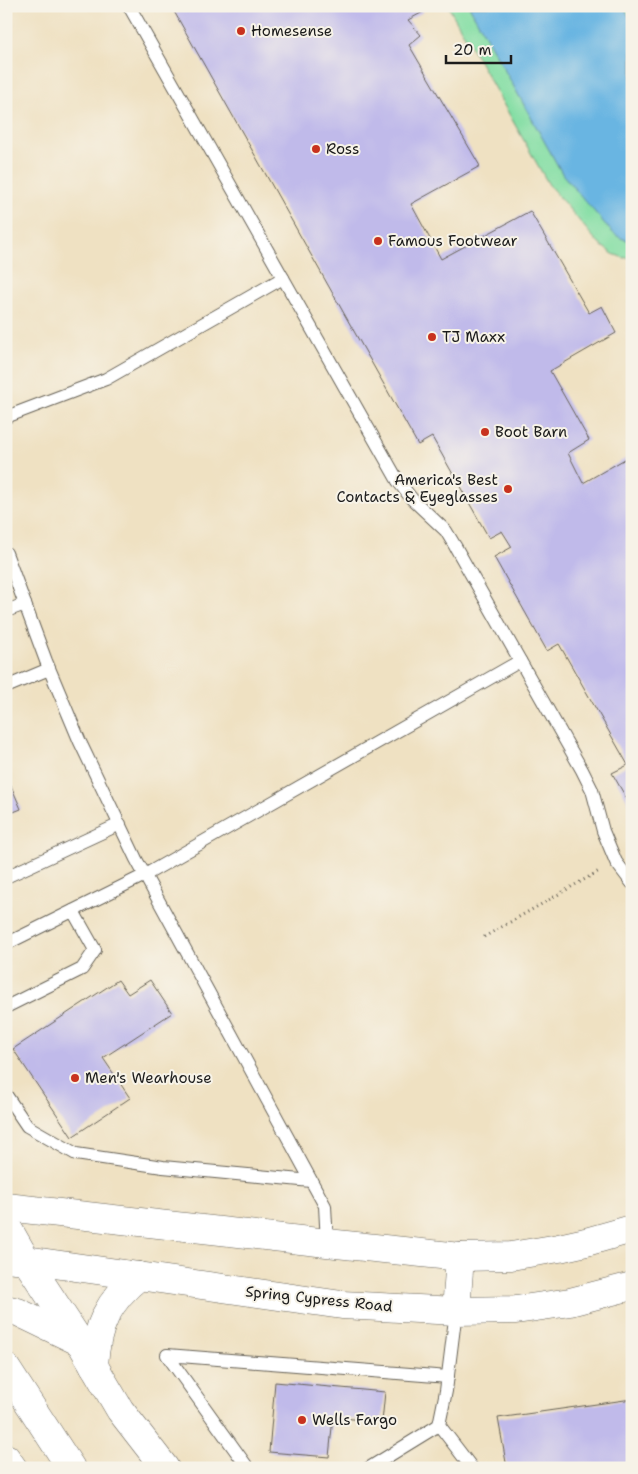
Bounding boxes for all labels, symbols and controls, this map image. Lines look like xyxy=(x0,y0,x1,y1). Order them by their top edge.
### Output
place label: Homesense xyxy=(251,21,332,41)
marker: Homesense xyxy=(235,25,247,37)
scale bar xyxy=(446,32,510,64)
text: 20 m xyxy=(453,40,492,60)
place label: Ross xyxy=(326,139,359,159)
marker: Ross xyxy=(310,143,322,155)
place label: Famous Footwear xyxy=(388,231,518,251)
marker: Famous Footwear xyxy=(372,235,384,247)
place label: TJ Maxx xyxy=(442,327,505,347)
marker: TJ Maxx xyxy=(426,331,438,343)
place label: Boot Barn xyxy=(495,422,567,442)
marker: Boot Barn xyxy=(479,426,491,438)
place label: America's Best Contacts & Eyeglasses xyxy=(336,470,498,507)
marker: America's Best Contacts & Eyeglasses xyxy=(502,483,514,495)
place label: Men's Wearhouse xyxy=(85,1068,212,1088)
marker: Men's Wearhouse xyxy=(69,1072,81,1084)
street label: Spring Cypress Road xyxy=(244,1281,394,1317)
place label: Wells Fargo xyxy=(312,1410,397,1430)
marker: Wells Fargo xyxy=(296,1414,308,1426)

